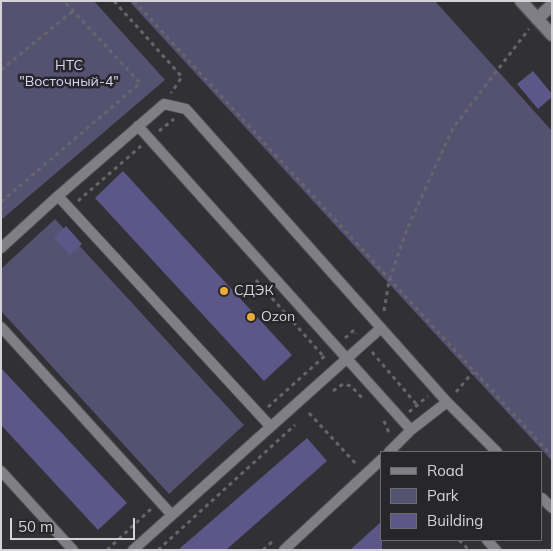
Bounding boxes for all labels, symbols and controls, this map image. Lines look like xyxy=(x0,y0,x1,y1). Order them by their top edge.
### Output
park label: НТС "Восточный-4" xyxy=(19,58,119,90)
place label: СДЭК xyxy=(234,283,274,299)
marker: СДЭК xyxy=(218,285,230,297)
place label: Ozon xyxy=(261,309,295,325)
marker: Ozon xyxy=(245,311,257,323)
legend xyxy=(380,451,543,541)
text: Road xyxy=(427,461,464,480)
text: Park xyxy=(427,486,459,505)
scale bar xyxy=(12,508,138,540)
text: Building xyxy=(427,511,483,530)
text: 50 m xyxy=(18,517,53,536)

